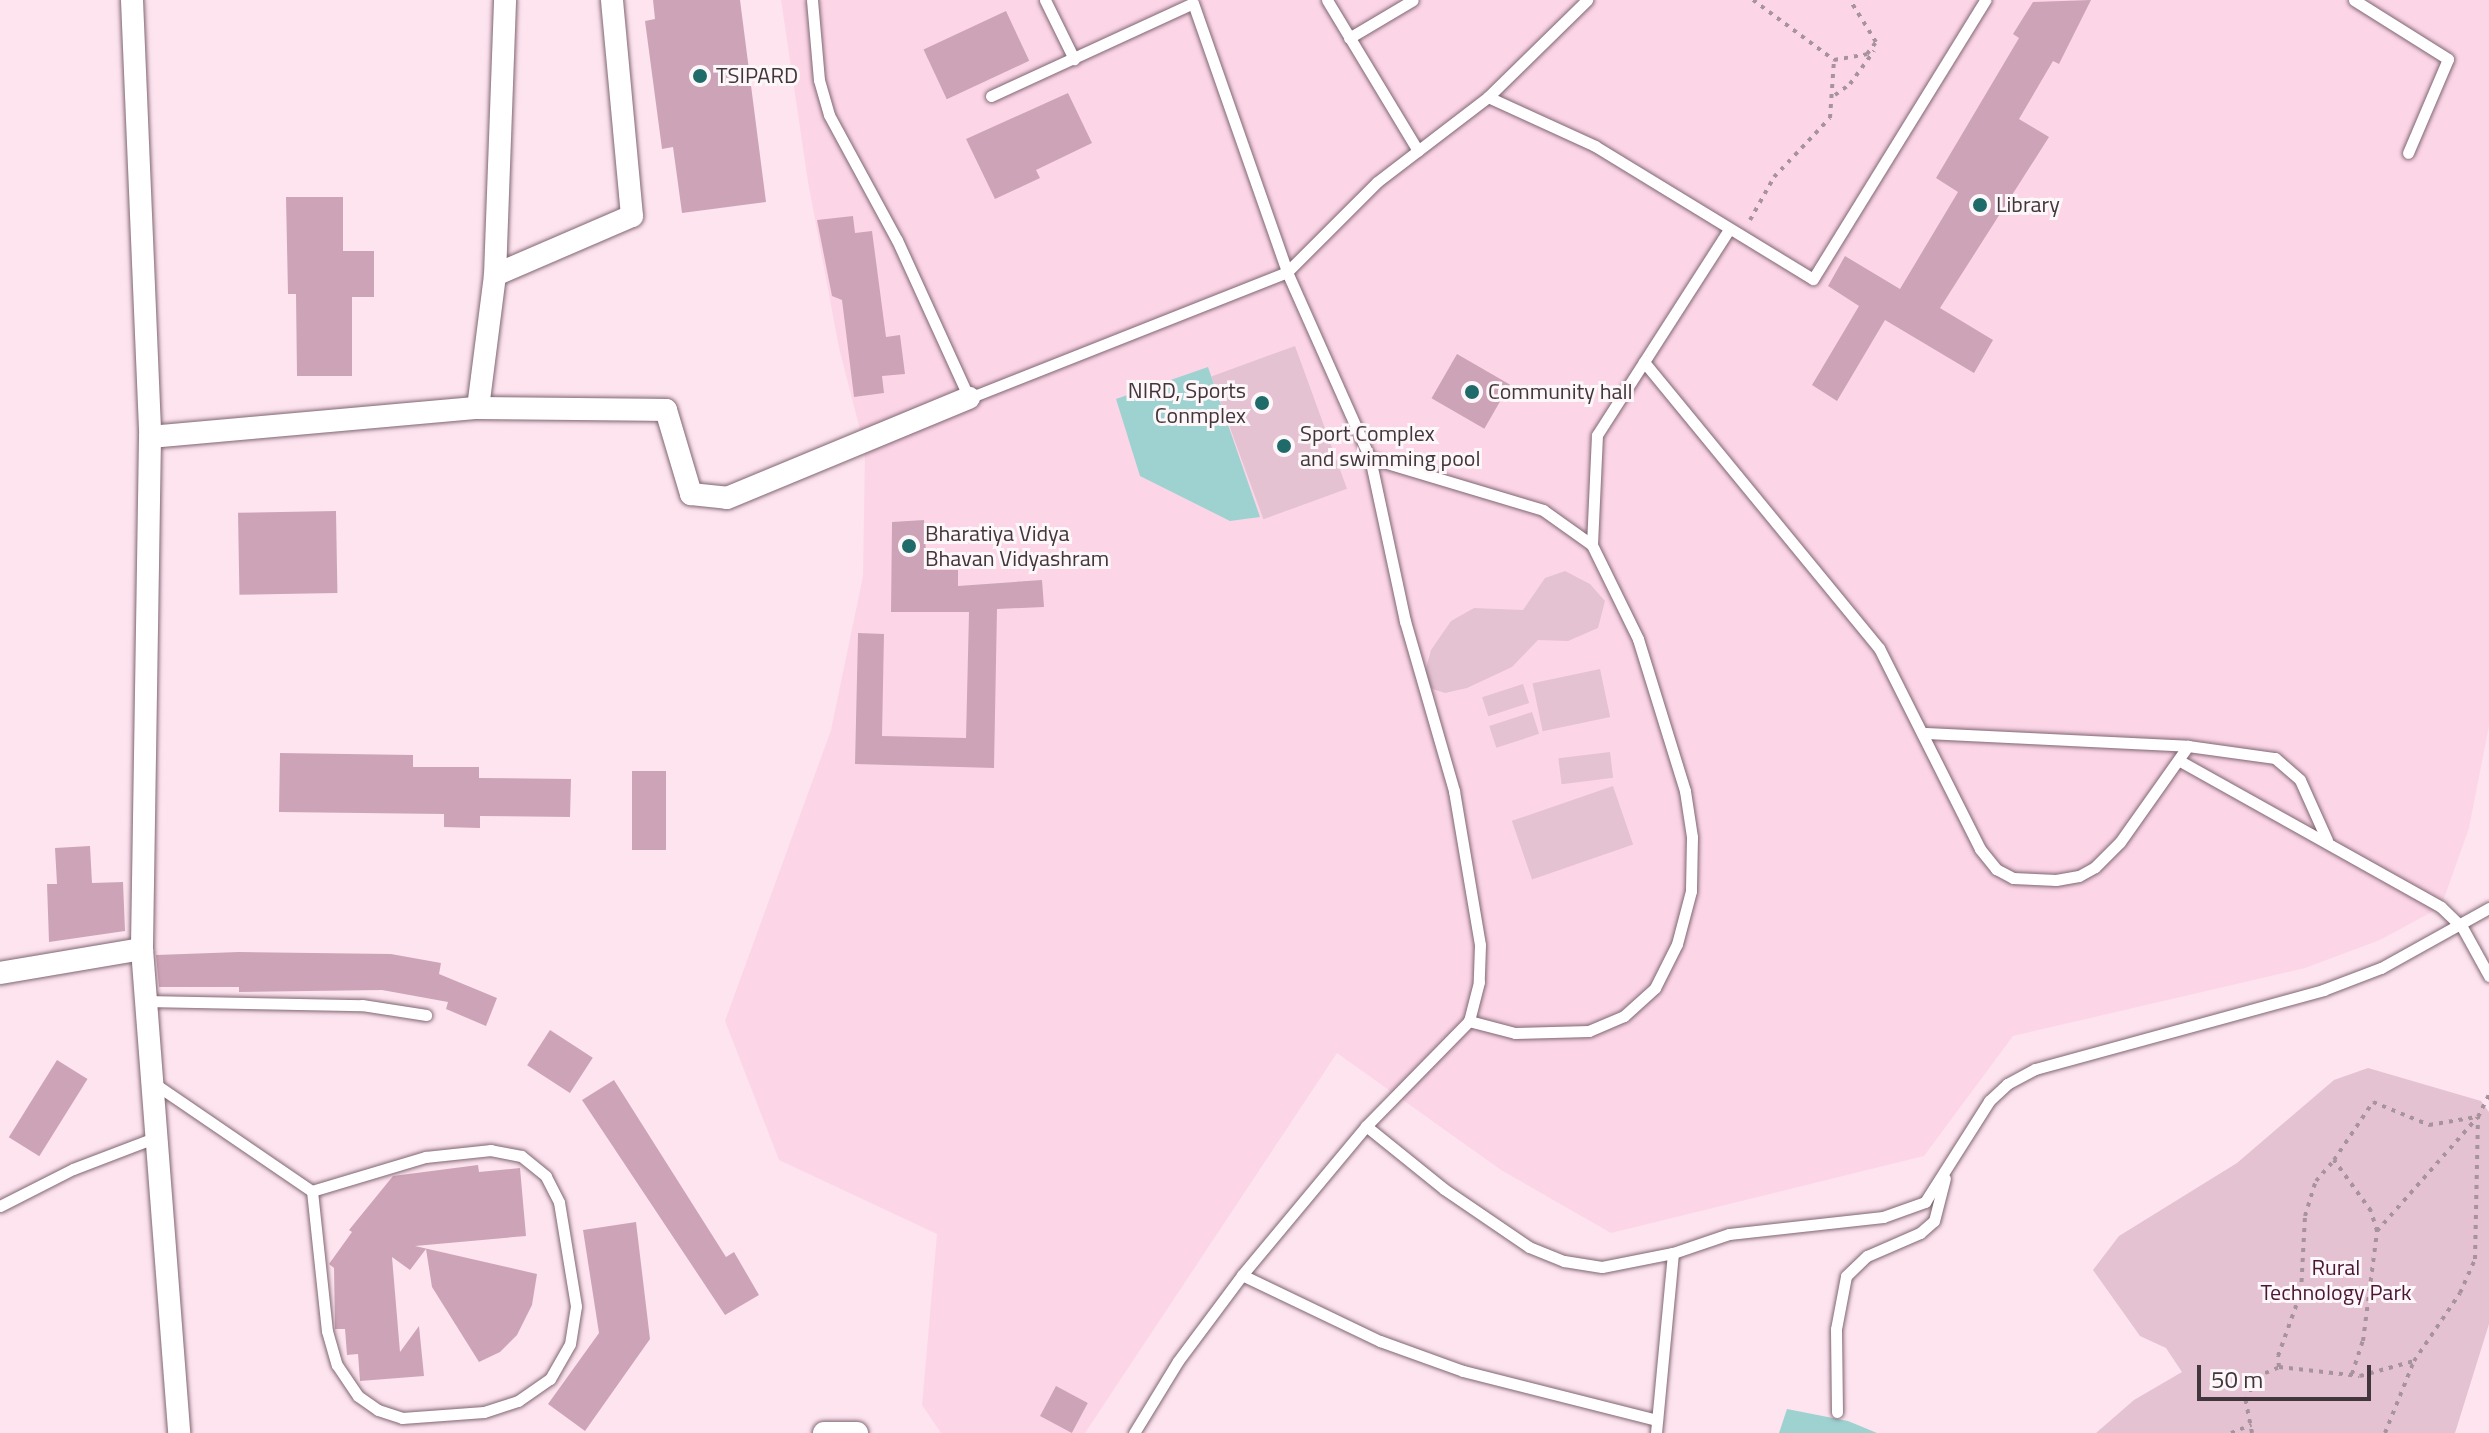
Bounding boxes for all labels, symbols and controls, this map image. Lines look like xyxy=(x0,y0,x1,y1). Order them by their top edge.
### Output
place label: TSIPARD xyxy=(716,63,798,89)
marker: TSIPARD xyxy=(691,67,709,85)
place label: Library xyxy=(1996,192,2060,218)
marker: Library xyxy=(1971,196,1989,214)
place label: NIRD, Sports Conmplex xyxy=(1128,377,1246,428)
place label: Community hall xyxy=(1488,379,1633,405)
marker: Community hall xyxy=(1463,383,1481,401)
marker: NIRD, Sports Conmplex xyxy=(1253,394,1271,412)
place label: Sport Complex and swimming pool xyxy=(1300,420,1481,472)
marker: Sport Complex and swimming pool xyxy=(1275,437,1293,455)
place label: Bharatiya Vidya Bhavan Vidyashram xyxy=(925,520,1109,572)
marker: Bharatiya Vidya Bhavan Vidyashram xyxy=(900,537,918,555)
park label: Rural Technology Park xyxy=(2260,1254,2412,1306)
scale bar xyxy=(2201,1349,2375,1399)
text: 50 m xyxy=(2211,1361,2263,1397)

